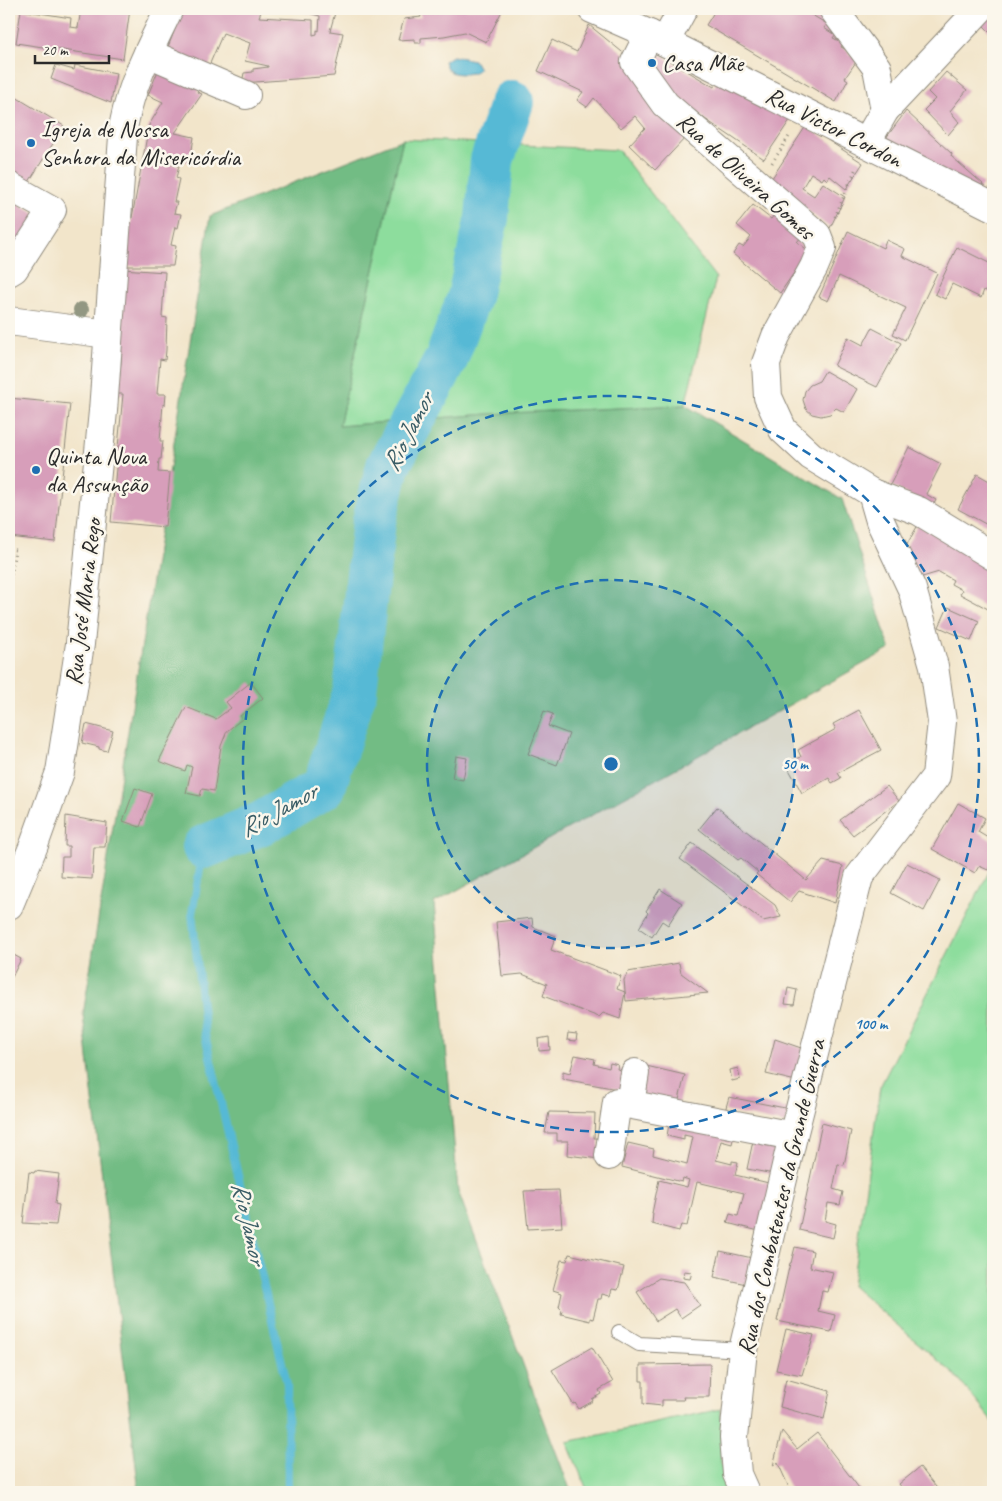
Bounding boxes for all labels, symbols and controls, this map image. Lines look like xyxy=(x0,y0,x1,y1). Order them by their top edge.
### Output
scale bar xyxy=(35,32,109,64)
text: 20 m xyxy=(42,41,69,60)
place label: Casa Mãe xyxy=(662,48,745,78)
marker: Casa Mãe xyxy=(646,57,658,69)
street label: Rua Victor Cordon xyxy=(761,80,908,175)
street label: Rua de Oliveira Gomes xyxy=(671,106,823,247)
place label: Igreja de Nossa Senhora da Misericórdia xyxy=(41,114,242,172)
marker: Igreja de Nossa Senhora da Misericórdia xyxy=(25,137,37,149)
water label: Rio Jamor xyxy=(375,384,443,476)
place label: Quinta Nova da Assunção xyxy=(46,441,149,499)
marker: Quinta Nova da Assunção xyxy=(30,464,42,476)
street label: Rua José Maria Rego xyxy=(58,515,108,687)
centre of rings xyxy=(602,755,620,773)
text: 50 m xyxy=(782,755,809,774)
water label: Rio Jamor xyxy=(234,774,326,844)
text: 100 m xyxy=(855,1015,889,1034)
street label: Rua dos Combatentes da Grande Guerra xyxy=(730,1035,832,1358)
water label: Rio Jamor xyxy=(224,1179,275,1271)

